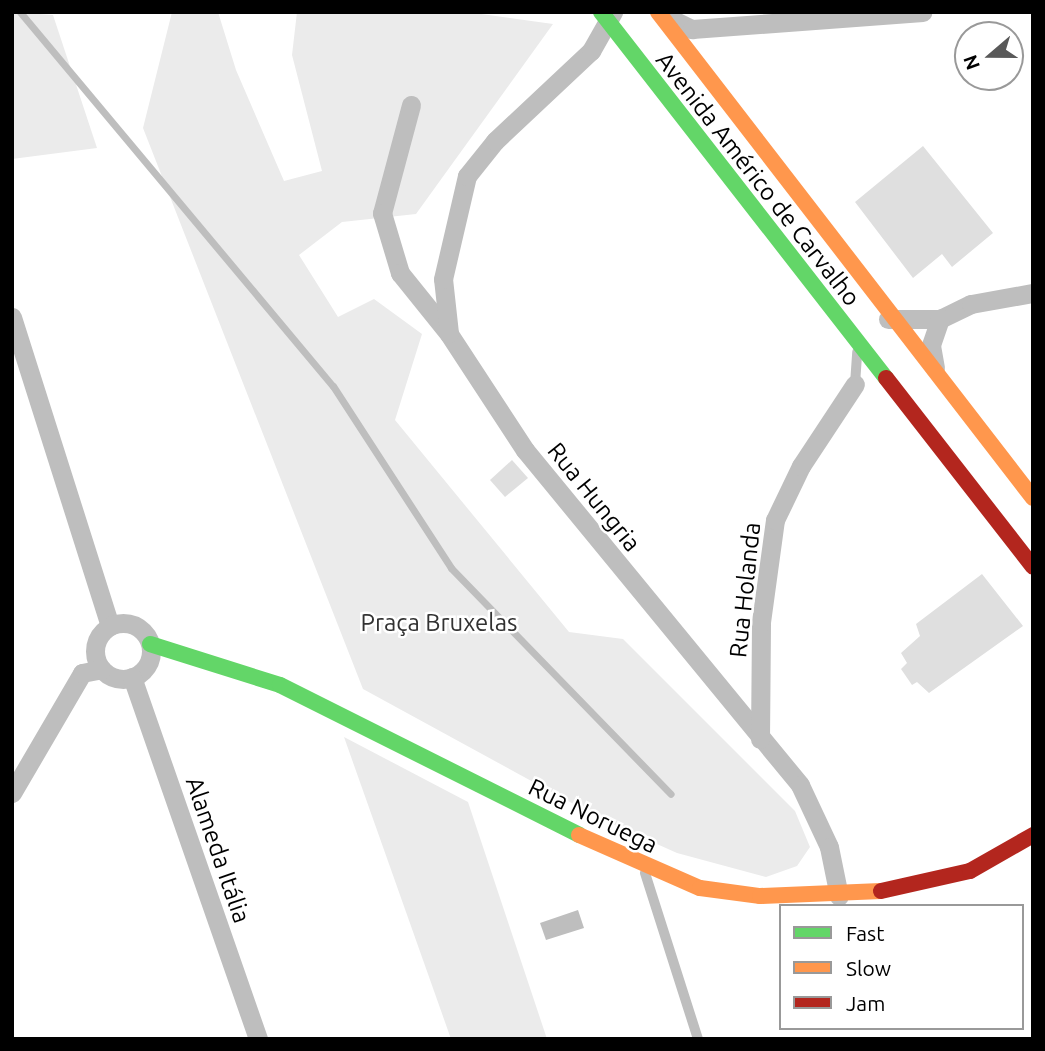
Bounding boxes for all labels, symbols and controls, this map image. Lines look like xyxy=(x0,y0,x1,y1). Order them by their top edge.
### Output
north arrow xyxy=(954,21,1024,91)
street label: Avenida Américo de Carvalho xyxy=(650,46,866,312)
text: N xyxy=(958,52,984,73)
street label: Rua Hungria xyxy=(541,437,647,557)
street label: Rua Holanda xyxy=(724,521,766,659)
park label: Praça Bruxelas xyxy=(361,609,517,637)
street label: Rua Noruega xyxy=(524,772,662,860)
street label: Alameda Itália xyxy=(180,773,256,927)
legend xyxy=(779,904,1024,1030)
text: Fast xyxy=(846,921,884,945)
text: Slow xyxy=(846,956,891,980)
text: Jam xyxy=(846,991,885,1015)

